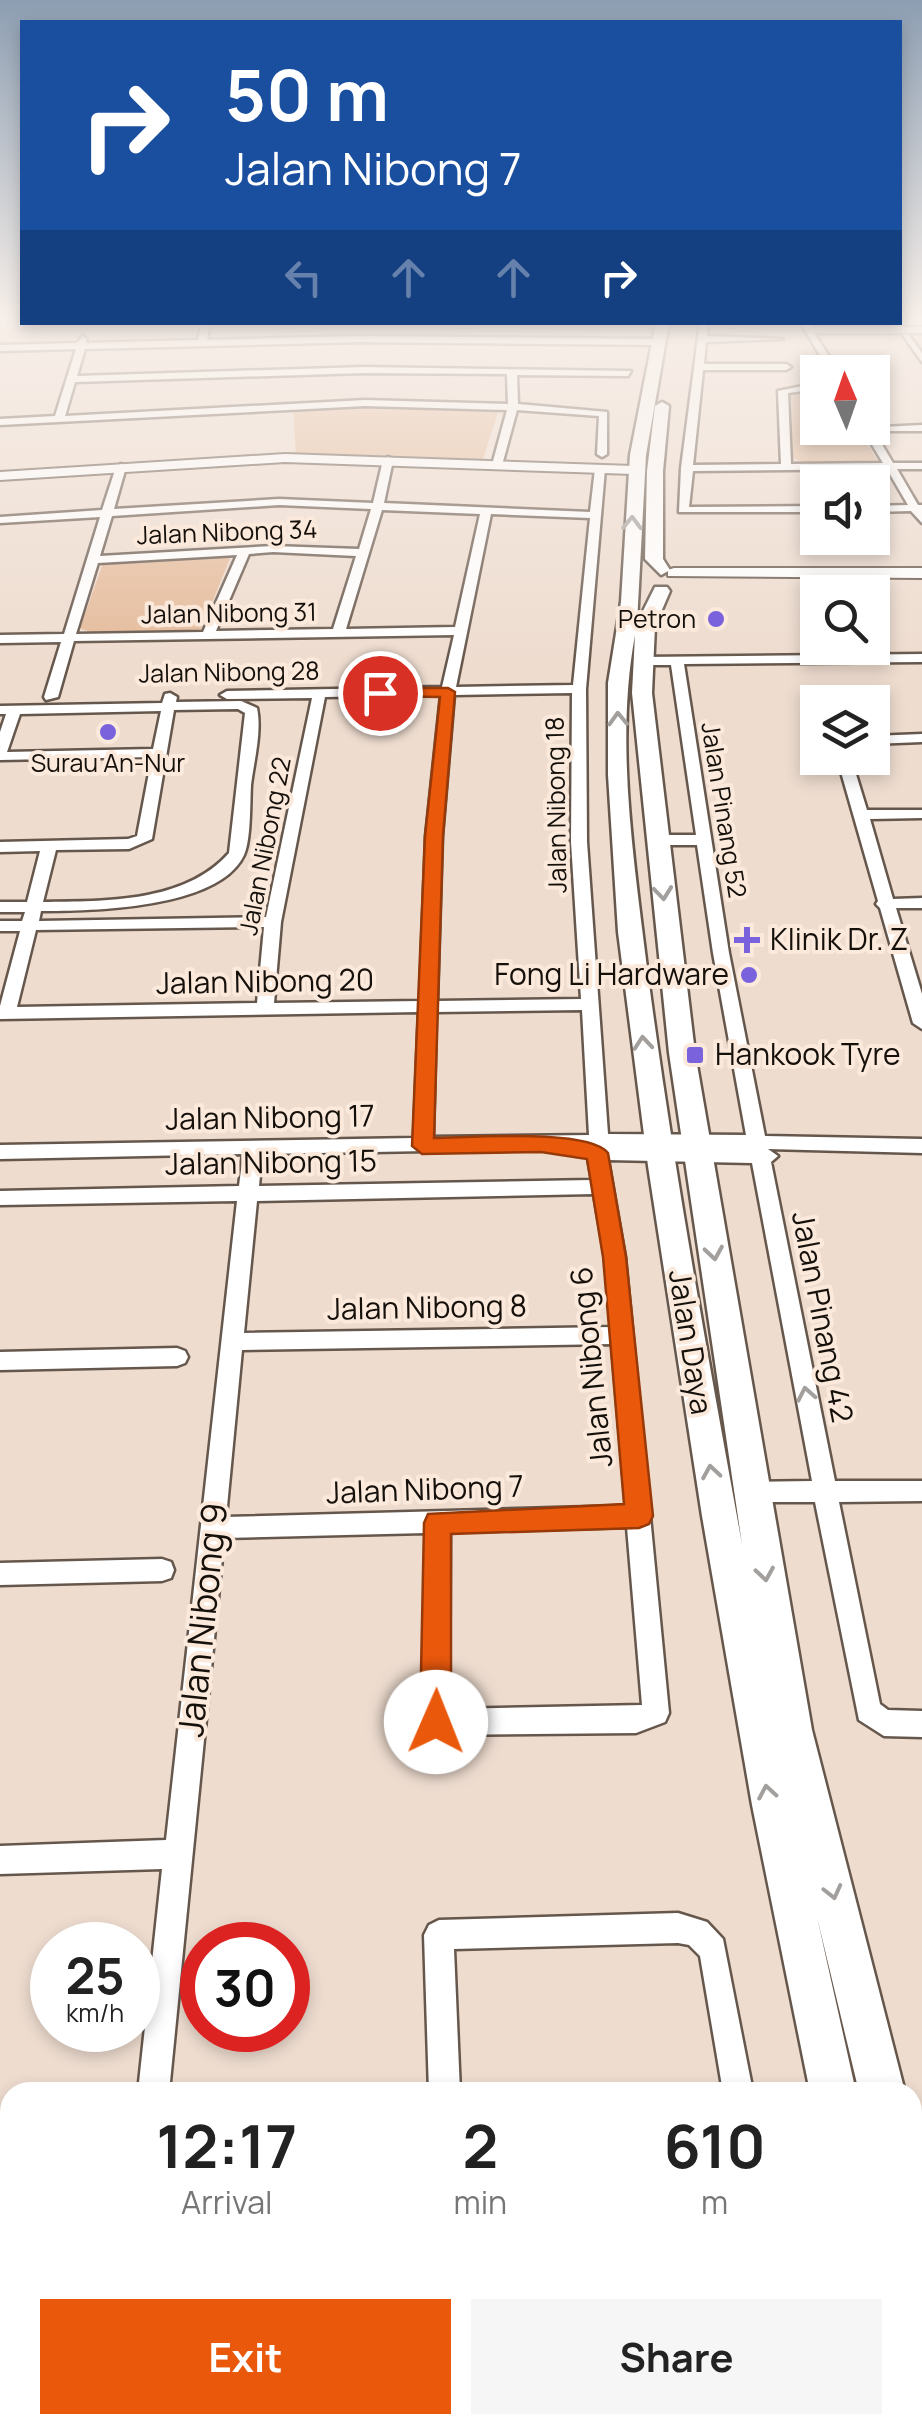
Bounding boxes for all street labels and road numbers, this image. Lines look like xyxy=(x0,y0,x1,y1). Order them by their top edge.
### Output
street label: Jalan Nibong 34 xyxy=(136,511,318,552)
street label: Jalan Nibong 31 xyxy=(141,593,317,632)
street label: Jalan Nibong 28 xyxy=(138,652,320,691)
street label: Jalan Nibong 18 xyxy=(536,716,575,894)
street label: Jalan Pinang 52 xyxy=(693,720,756,900)
street label: Jalan Nibong 22 xyxy=(230,754,299,938)
street label: Jalan Nibong 20 xyxy=(156,958,374,1003)
street label: Jalan Nibong 17 xyxy=(165,1094,375,1139)
street label: Jalan Nibong 15 xyxy=(165,1139,377,1184)
street label: Jalan Pinang 42 xyxy=(783,1208,864,1426)
street label: Jalan Nibong 6 xyxy=(560,1265,621,1469)
street label: Jalan Daya xyxy=(660,1267,723,1417)
street label: Jalan Nibong 8 xyxy=(327,1284,527,1329)
street label: Jalan Nibong 7 xyxy=(325,1465,524,1512)
street label: Jalan Nibong 9 xyxy=(166,1501,238,1739)

